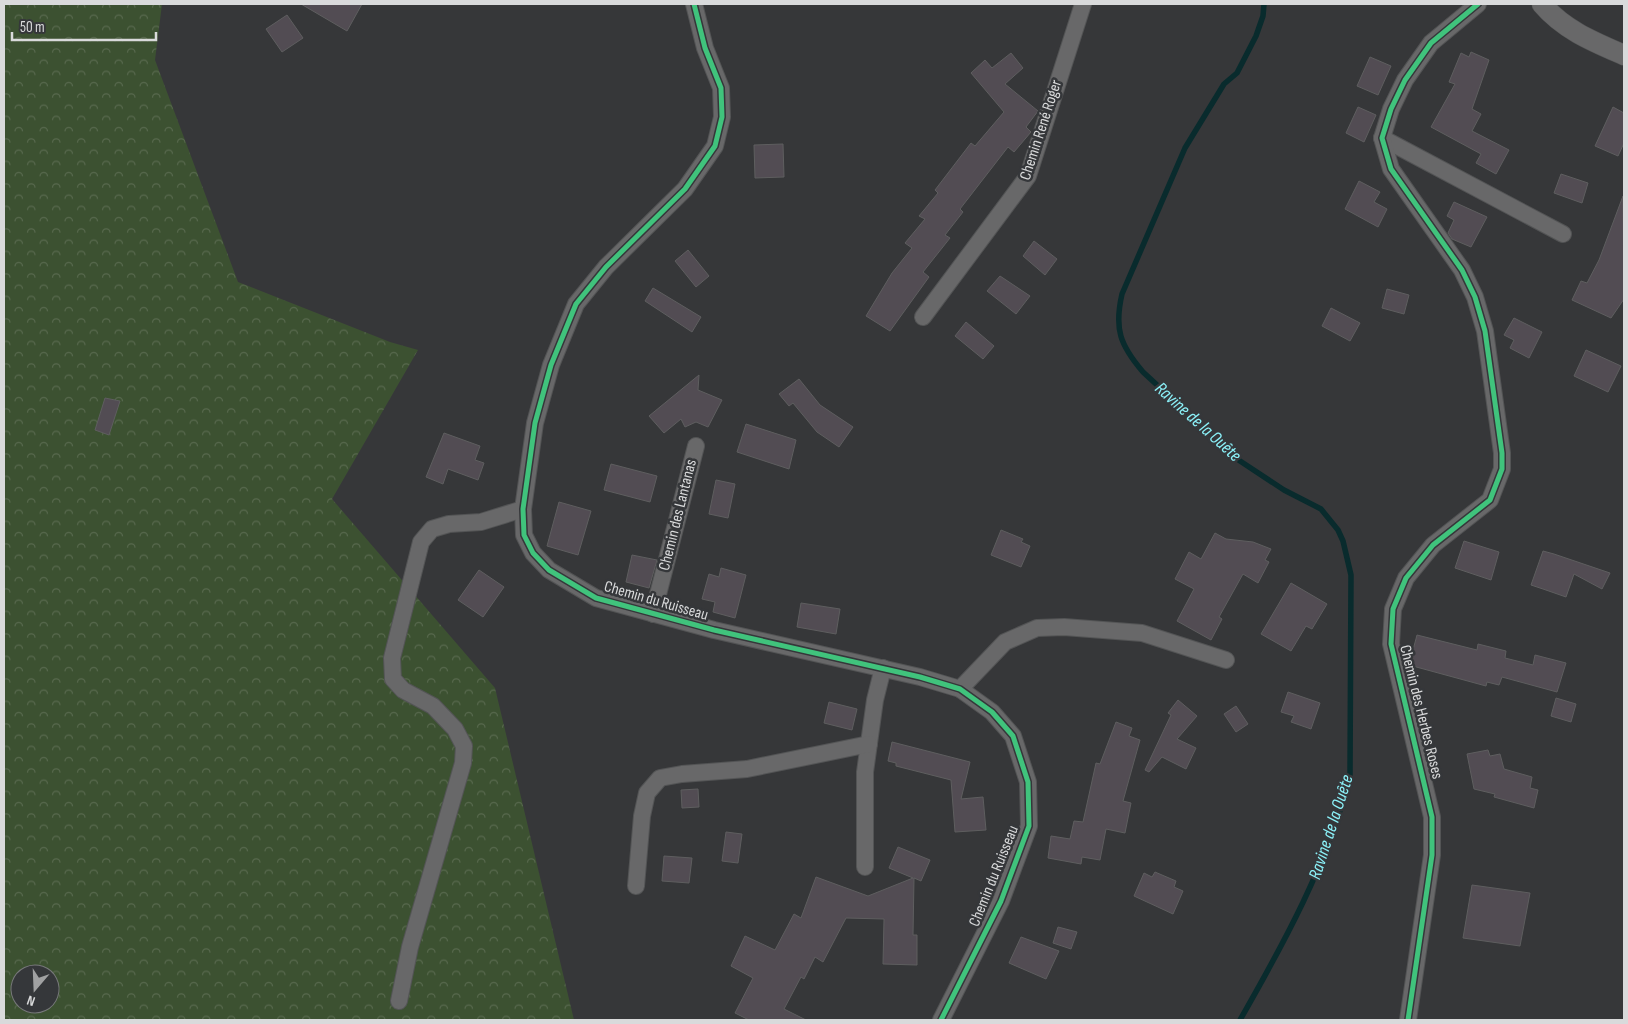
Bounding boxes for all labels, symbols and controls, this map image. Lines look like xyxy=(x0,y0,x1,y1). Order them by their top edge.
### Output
scale bar xyxy=(12,10,156,42)
text: 50 m xyxy=(20,18,45,37)
street label: Chemin René Roger xyxy=(1016,77,1066,183)
water label: Ravine de la Ouête xyxy=(1151,378,1245,466)
street label: Chemin des Lantanas xyxy=(655,457,701,573)
street label: Chemin du Ruisseau xyxy=(602,577,710,625)
street label: Chemin des Herbes Roses xyxy=(1395,643,1447,781)
water label: Ravine de la Ouête xyxy=(1304,772,1358,882)
street label: Chemin du Ruisseau xyxy=(965,823,1023,929)
north arrow xyxy=(10,964,60,1014)
text: N xyxy=(25,992,37,1010)

